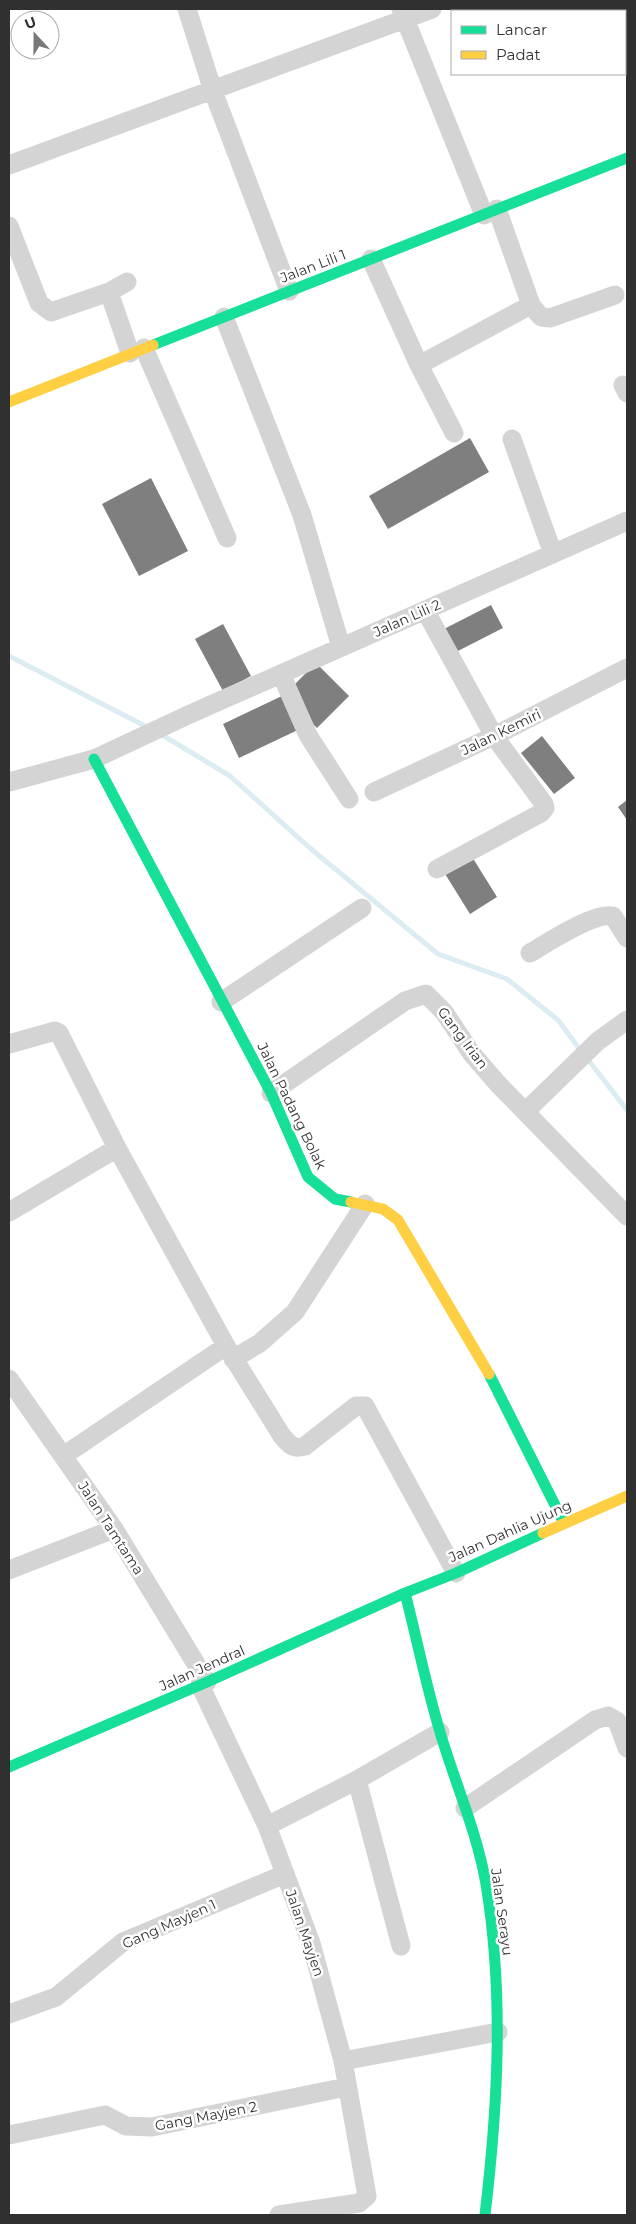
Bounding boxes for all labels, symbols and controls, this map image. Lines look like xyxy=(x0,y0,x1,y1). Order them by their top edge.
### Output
north arrow xyxy=(10,10,60,60)
legend xyxy=(451,10,626,75)
text: U xyxy=(22,12,39,33)
text: Lancar xyxy=(496,20,547,39)
text: Padat xyxy=(496,45,541,64)
street label: Jalan Lili 1 xyxy=(277,245,348,287)
street label: Jalan Lili 2 xyxy=(370,595,443,641)
street label: Jalan Kemiri xyxy=(457,705,544,759)
street label: Gang Irian xyxy=(434,1003,492,1073)
street label: Jalan Padang Bolak xyxy=(253,1039,331,1173)
street label: Jalan Tamtama xyxy=(74,1477,148,1578)
street label: Jalan Dahlia Ujung xyxy=(445,1496,574,1567)
street label: Jalan Jendral xyxy=(155,1641,248,1695)
street label: Jalan Serayu xyxy=(487,1866,517,1957)
street label: Jalan Mayjen xyxy=(281,1886,328,1979)
street label: Gang Mayjen 1 xyxy=(119,1895,219,1953)
street label: Gang Mayjen 2 xyxy=(153,2097,259,2135)

